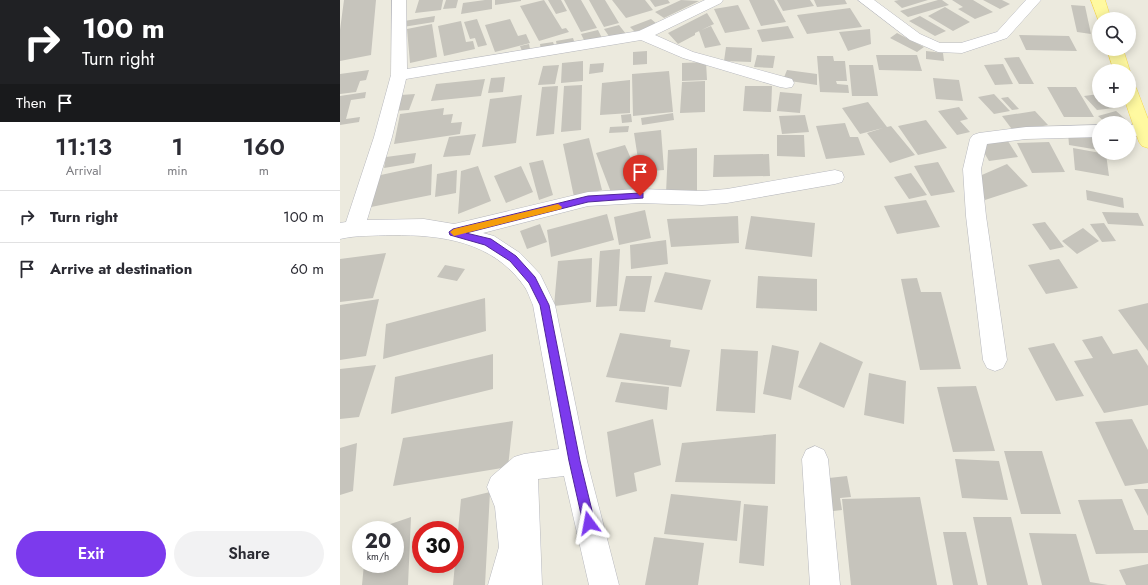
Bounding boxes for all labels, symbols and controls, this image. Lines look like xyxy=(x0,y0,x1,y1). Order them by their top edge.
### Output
text: 100 m xyxy=(82,8,165,49)
map controls xyxy=(1092,12,1136,160)
button: search xyxy=(1092,12,1136,56)
icon: right xyxy=(16,16,68,68)
text: Turn right xyxy=(82,46,154,72)
button: + xyxy=(1092,64,1136,108)
text: Then xyxy=(16,92,46,114)
icon: arrive xyxy=(54,92,76,114)
button: − xyxy=(1092,116,1136,160)
text: 11:13 xyxy=(55,129,112,164)
text: 1 xyxy=(171,129,183,164)
text: 160 xyxy=(242,129,285,164)
pin xyxy=(623,155,657,196)
text: Arrival xyxy=(66,161,102,180)
text: min xyxy=(167,161,188,180)
text: m xyxy=(259,161,269,180)
icon: arrive xyxy=(629,161,651,183)
icon: right xyxy=(16,206,38,228)
text: Turn right xyxy=(50,206,118,228)
text: 100 m xyxy=(283,206,324,228)
icon: arrive xyxy=(16,258,38,280)
text: Arrive at destination xyxy=(50,258,192,280)
text: 60 m xyxy=(290,258,324,280)
position arrow xyxy=(568,502,610,544)
speed limit sign: 30 xyxy=(412,521,464,573)
text: 20 xyxy=(365,527,391,556)
button: Exit xyxy=(16,531,166,577)
button: Share xyxy=(174,531,324,577)
text: km/h xyxy=(367,549,389,564)

